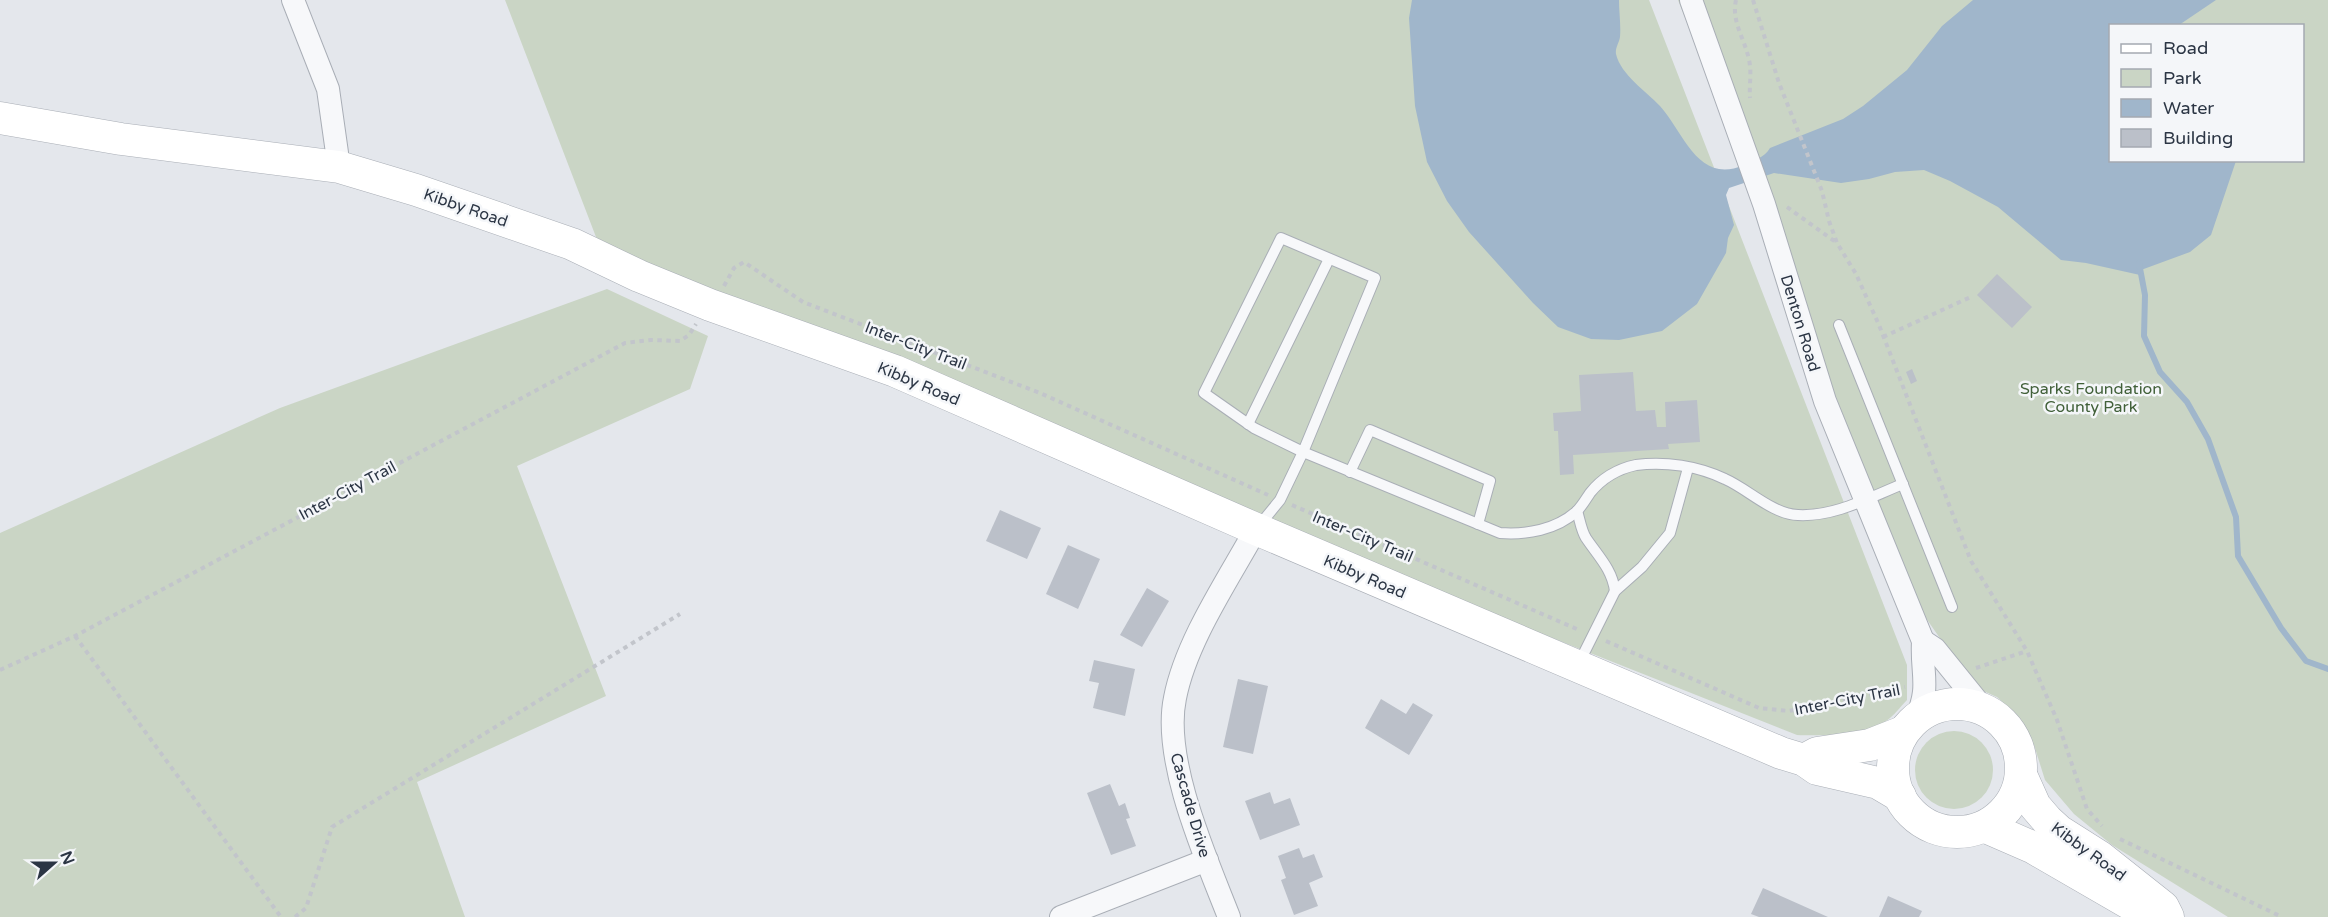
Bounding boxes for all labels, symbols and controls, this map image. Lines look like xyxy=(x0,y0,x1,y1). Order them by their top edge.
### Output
legend xyxy=(2109,24,2304,162)
text: Road xyxy=(2163,37,2208,59)
text: Park xyxy=(2163,67,2202,89)
text: Water xyxy=(2163,97,2214,119)
text: Building xyxy=(2163,127,2233,149)
street label: Kibby Road xyxy=(421,184,510,232)
street label: Denton Road xyxy=(1776,272,1824,374)
street label: Inter-City Trail xyxy=(862,317,969,375)
street label: Kibby Road xyxy=(874,358,963,410)
park label: Sparks Foundation County Park xyxy=(2020,379,2162,417)
street label: Inter-City Trail xyxy=(295,457,400,525)
street label: Inter-City Trail xyxy=(1309,507,1416,567)
street label: Kibby Road xyxy=(1320,551,1409,603)
street label: Inter-City Trail xyxy=(1793,680,1902,720)
street label: Cascade Drive xyxy=(1166,751,1215,860)
street label: Kibby Road xyxy=(2047,818,2130,886)
north arrow xyxy=(24,833,84,893)
text: N xyxy=(55,848,79,868)

